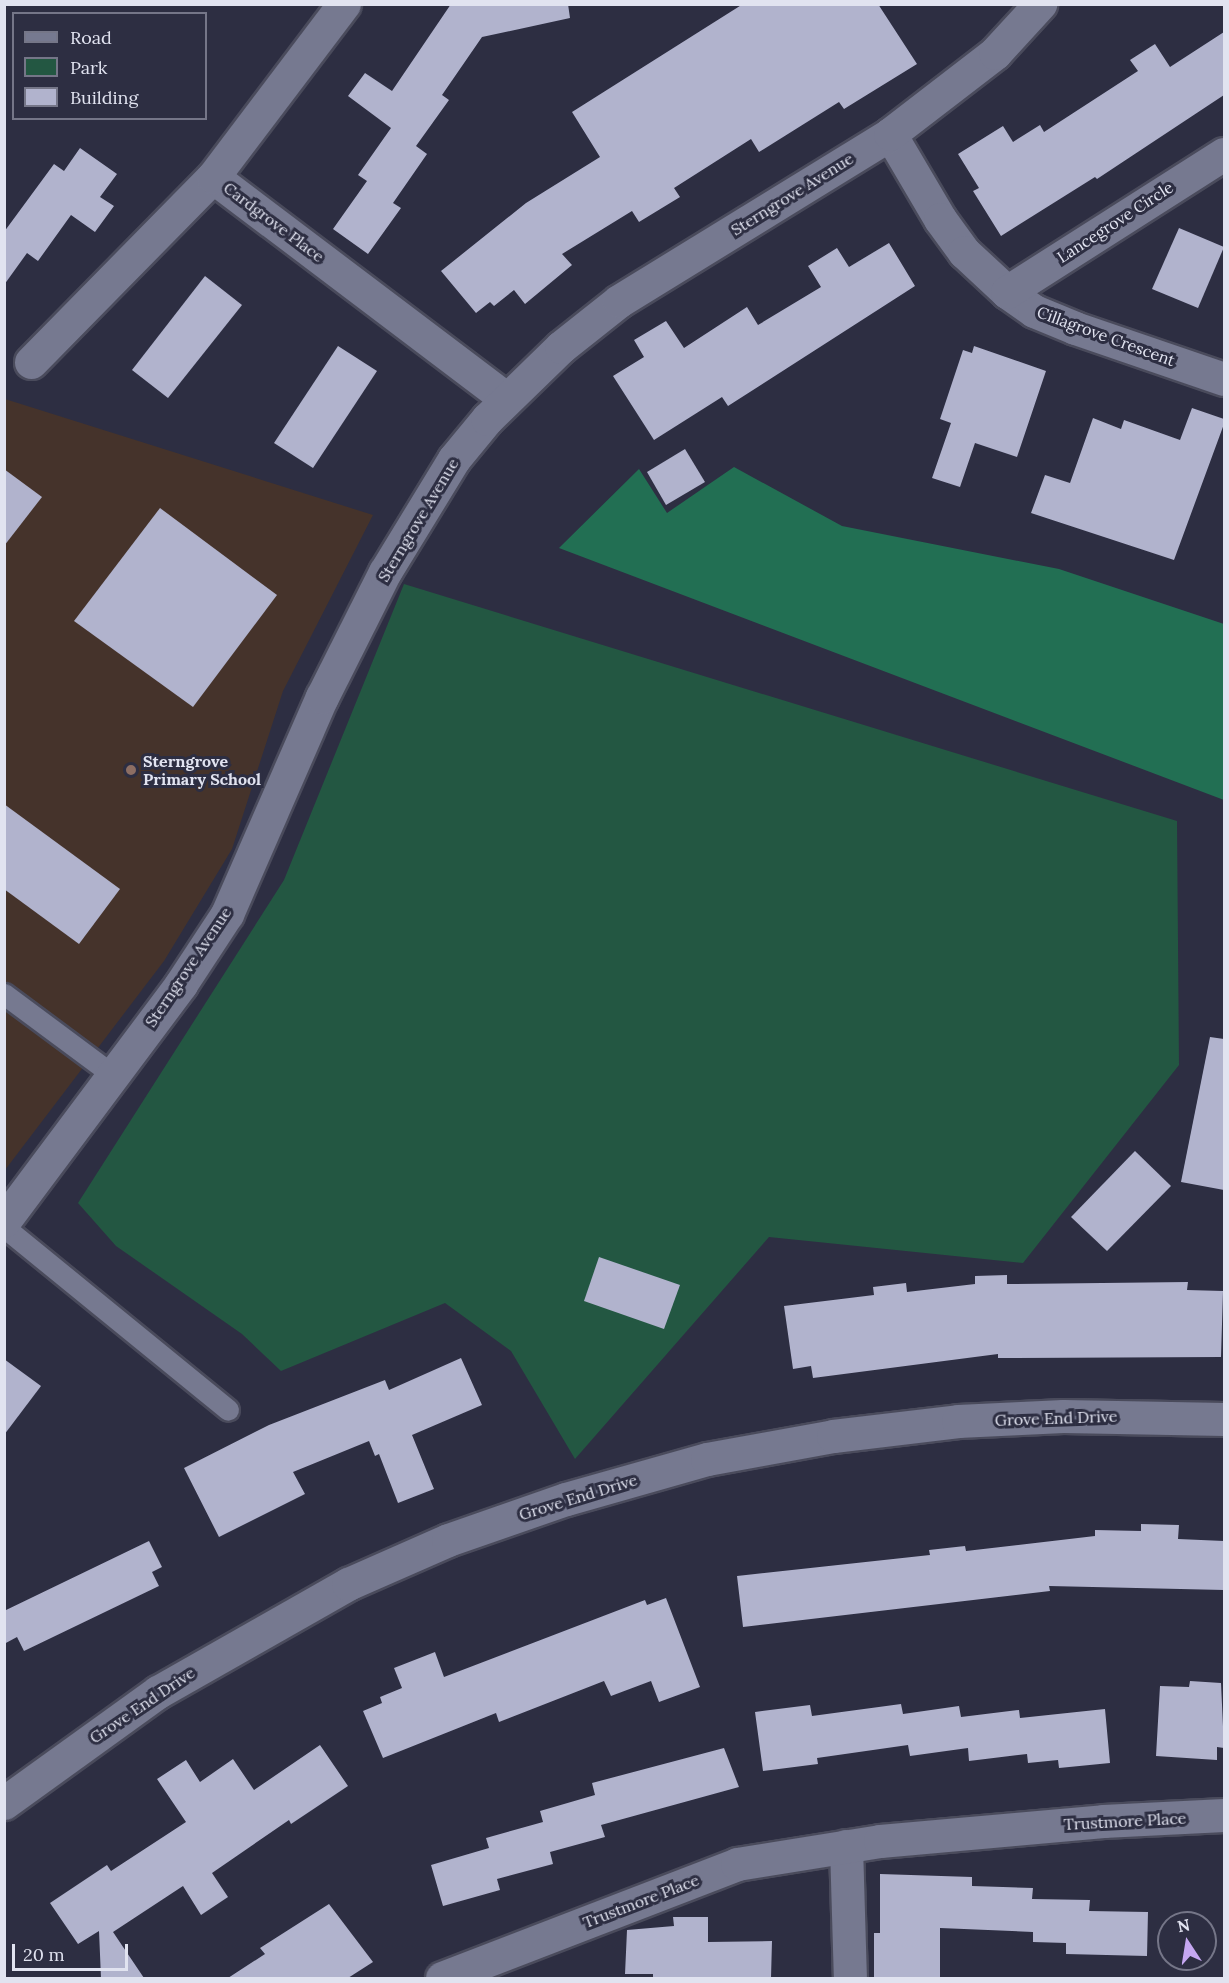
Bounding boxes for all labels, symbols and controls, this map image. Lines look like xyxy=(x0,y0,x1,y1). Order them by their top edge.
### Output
legend xyxy=(12,12,207,120)
text: Road xyxy=(70,26,112,49)
text: Park xyxy=(70,56,107,79)
text: Building xyxy=(70,86,138,109)
street label: Sterngrove Avenue xyxy=(727,149,857,239)
street label: Lancegrove Circle xyxy=(1053,177,1177,267)
street label: Cardgrove Place xyxy=(220,178,328,266)
street label: Cillagrove Crescent xyxy=(1034,302,1178,370)
street label: Sterngrove Avenue xyxy=(374,455,462,585)
place label: Sterngrove Primary School xyxy=(143,751,261,789)
marker: Sterngrove Primary School xyxy=(124,763,138,777)
street label: Sterngrove Avenue xyxy=(141,903,235,1031)
street label: Grove End Drive xyxy=(994,1406,1118,1430)
street label: Grove End Drive xyxy=(517,1470,639,1524)
street label: Grove End Drive xyxy=(86,1663,198,1747)
street label: Trustmore Place xyxy=(1063,1808,1187,1834)
street label: Trustmore Place xyxy=(580,1870,702,1932)
north arrow xyxy=(1157,1911,1217,1971)
text: N xyxy=(1176,1914,1192,1936)
scale bar xyxy=(15,1932,130,1970)
text: 20 m xyxy=(23,1943,65,1966)

